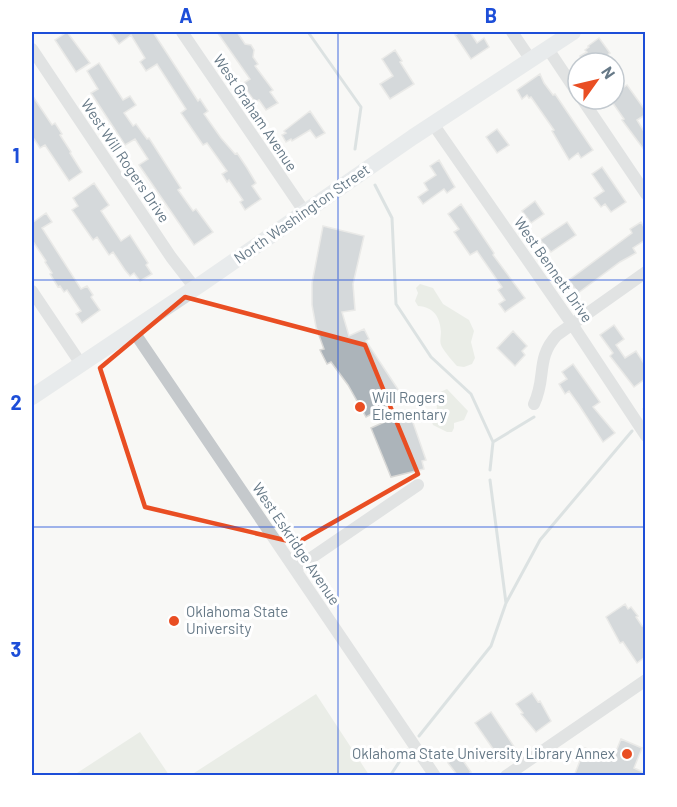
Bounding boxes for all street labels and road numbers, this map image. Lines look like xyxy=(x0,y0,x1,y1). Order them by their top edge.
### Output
street label: West Graham Avenue xyxy=(210,51,302,174)
street label: West Will Rogers Drive xyxy=(78,95,174,226)
street label: North Washington Street xyxy=(230,160,373,267)
street label: West Bennett Drive xyxy=(511,213,597,326)
street label: West Eskridge Avenue xyxy=(249,479,345,608)

